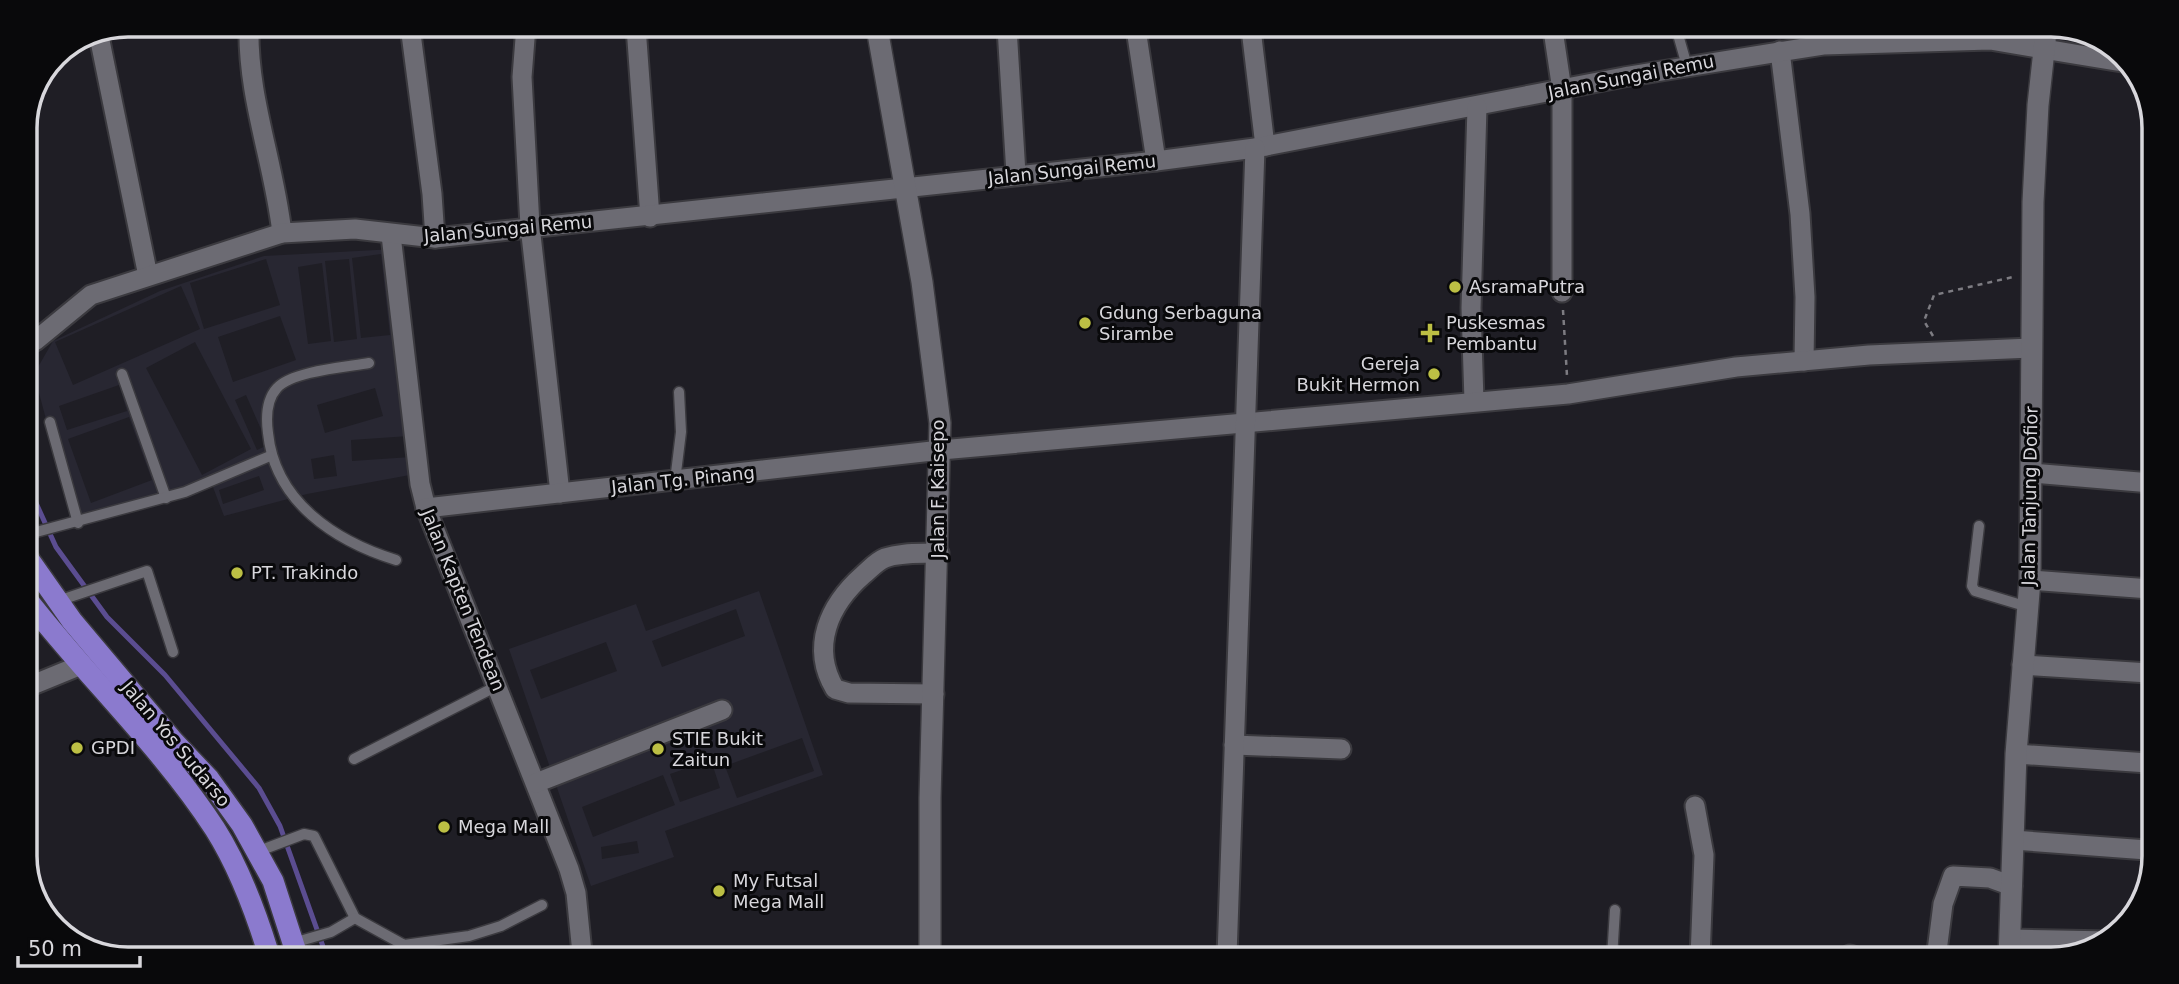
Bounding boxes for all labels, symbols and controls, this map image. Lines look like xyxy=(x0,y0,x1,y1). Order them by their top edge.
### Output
street label: Jalan Sungai Remu xyxy=(1545,50,1716,103)
street label: Jalan Sungai Remu xyxy=(986,150,1157,189)
street label: Jalan Sungai Remu xyxy=(422,211,593,246)
place label: AsramaPutra xyxy=(1469,276,1585,297)
marker: AsramaPutra xyxy=(1447,279,1463,295)
place label: Gdung Serbaguna Sirambe xyxy=(1099,302,1262,344)
place label: Puskesmas Pembantu xyxy=(1446,312,1546,354)
marker: Gdung Serbaguna Sirambe xyxy=(1077,315,1093,331)
marker: Puskesmas Pembantu xyxy=(1420,323,1440,343)
place label: Gereja Bukit Hermon xyxy=(1296,353,1420,395)
marker: Gereja Bukit Hermon xyxy=(1426,366,1442,382)
street label: Jalan Tanjung Dofior xyxy=(2017,405,2042,587)
street label: Jalan F. Kaisepo xyxy=(927,420,948,559)
street label: Jalan Tg. Pinang xyxy=(609,462,756,498)
street label: Jalan Kapten Tendean xyxy=(417,505,510,694)
place label: PT. Trakindo xyxy=(251,562,358,583)
marker: PT. Trakindo xyxy=(229,565,245,581)
street label: Jalan Yos Sudarso xyxy=(117,676,235,811)
place label: STIE Bukit Zaitun xyxy=(672,728,763,770)
place label: GPDI xyxy=(91,737,135,758)
marker: GPDI xyxy=(69,740,85,756)
marker: STIE Bukit Zaitun xyxy=(650,741,666,757)
place label: Mega Mall xyxy=(458,816,549,837)
marker: Mega Mall xyxy=(436,819,452,835)
place label: My Futsal Mega Mall xyxy=(733,870,824,912)
marker: My Futsal Mega Mall xyxy=(711,883,727,899)
scale bar xyxy=(18,925,140,969)
text: 50 m xyxy=(28,937,82,961)

